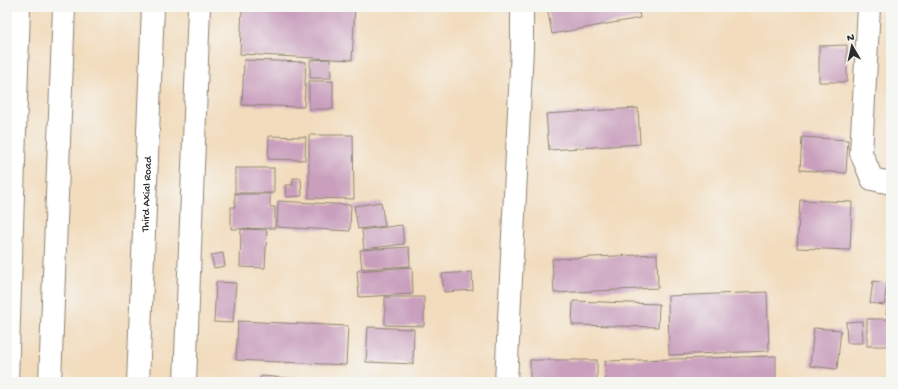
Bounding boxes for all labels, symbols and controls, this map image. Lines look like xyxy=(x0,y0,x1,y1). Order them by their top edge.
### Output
north arrow xyxy=(832,26,872,66)
text: N xyxy=(846,32,855,45)
street label: Third Axial Road xyxy=(140,155,155,233)

